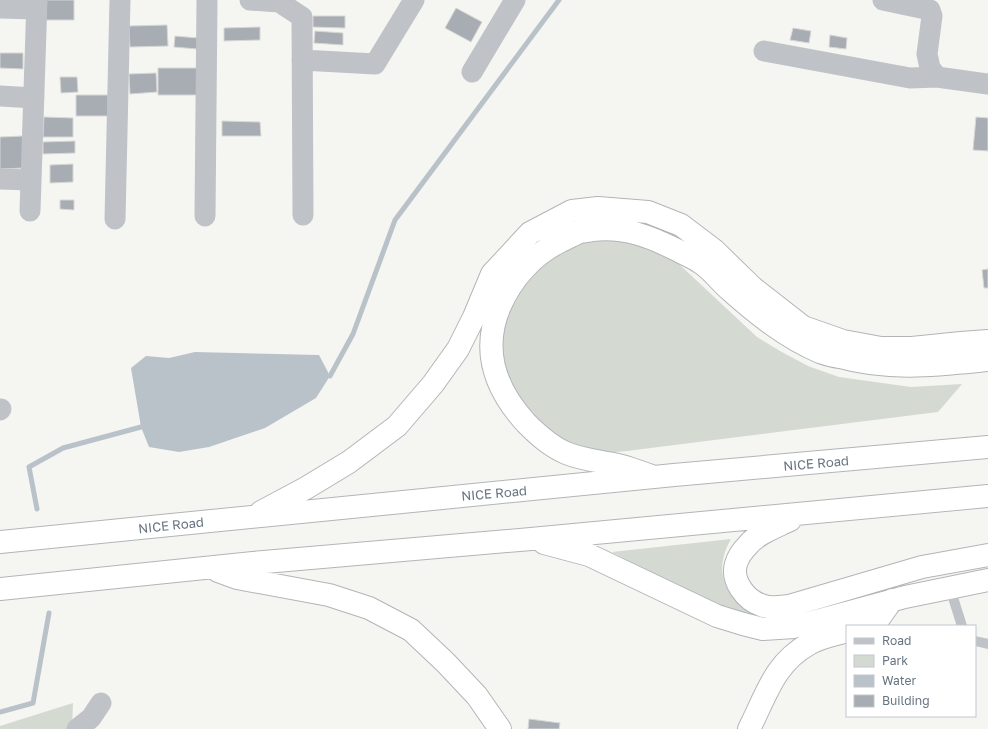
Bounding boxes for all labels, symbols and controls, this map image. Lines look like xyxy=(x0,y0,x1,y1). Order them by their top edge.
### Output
street label: NICE Road xyxy=(783,452,849,474)
street label: NICE Road xyxy=(461,482,527,504)
street label: NICE Road xyxy=(137,514,205,536)
legend xyxy=(846,625,976,717)
text: Road xyxy=(882,633,911,648)
text: Park xyxy=(882,653,908,668)
text: Water xyxy=(882,673,916,688)
text: Building xyxy=(882,693,930,708)

